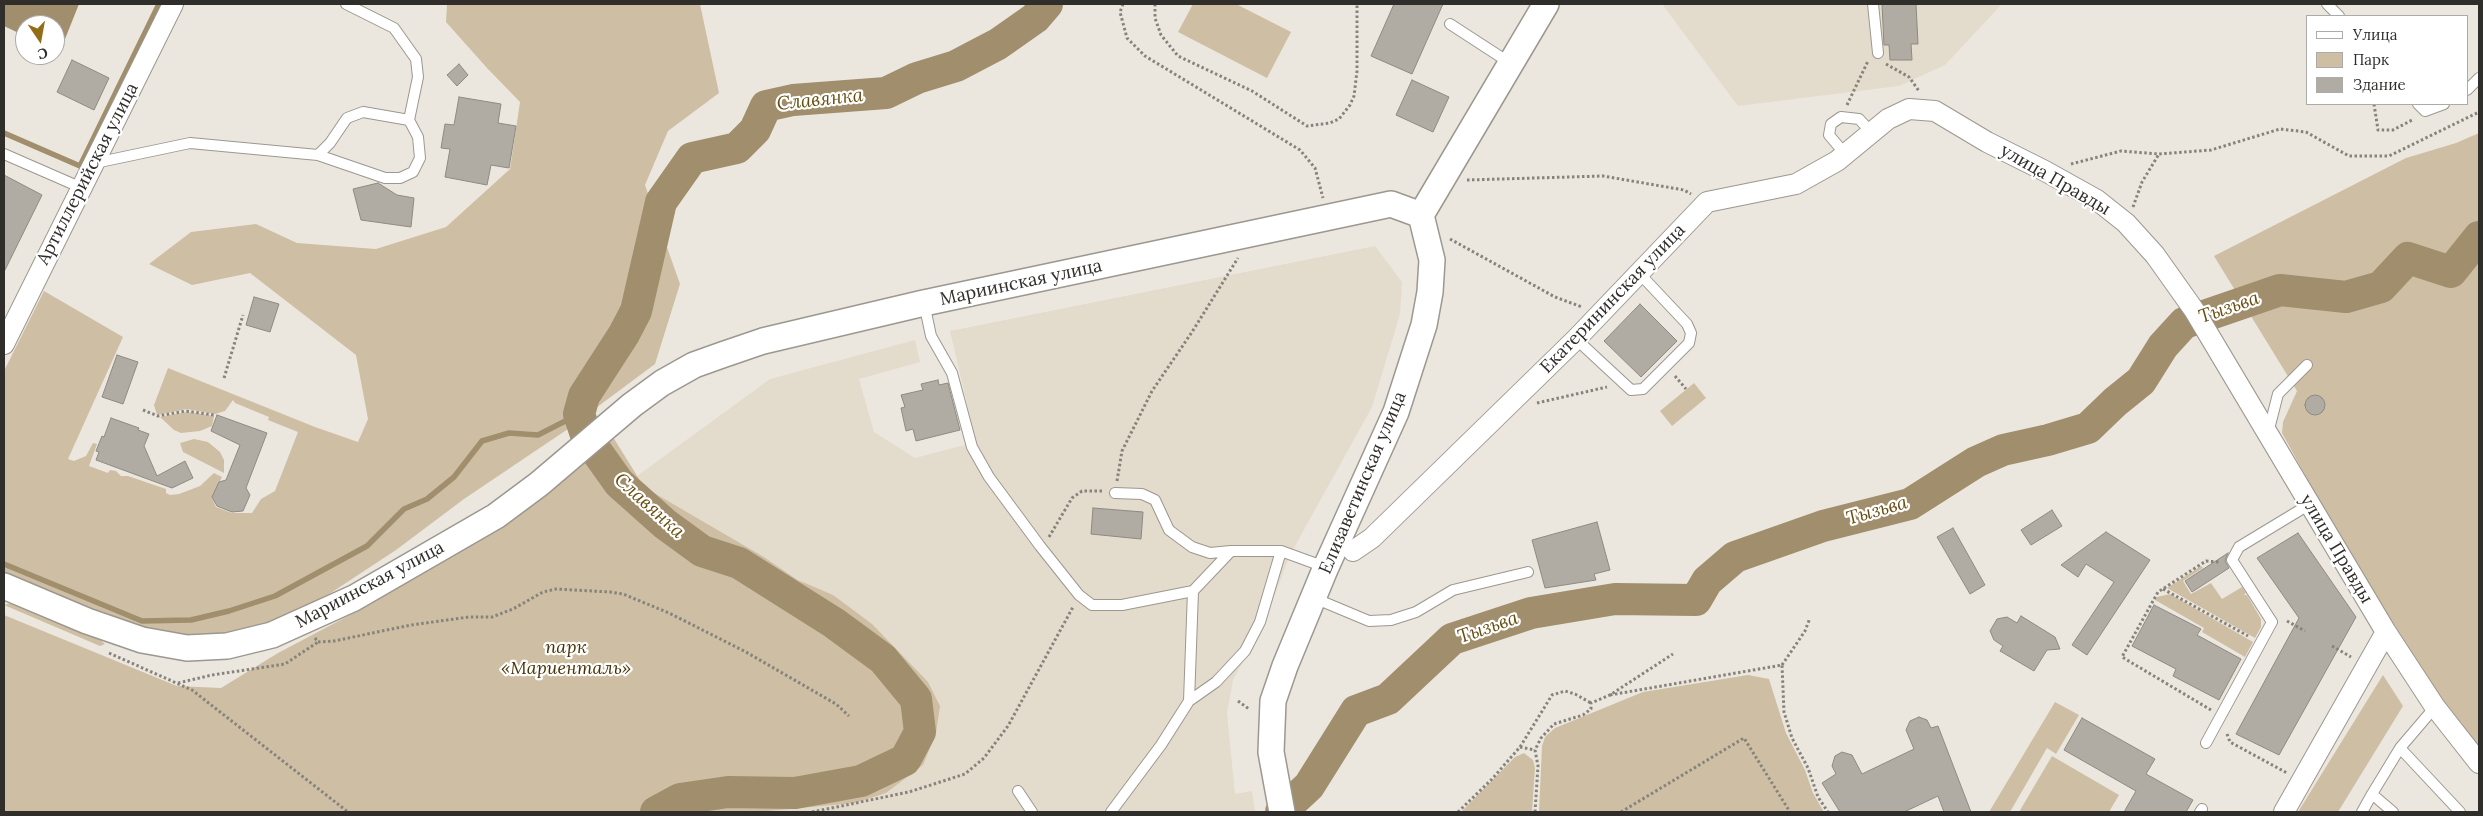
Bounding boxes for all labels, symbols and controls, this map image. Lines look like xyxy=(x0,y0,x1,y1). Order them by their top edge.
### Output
north arrow xyxy=(15,15,65,65)
legend xyxy=(2306,15,2468,105)
text: Улица xyxy=(2353,25,2397,44)
text: С xyxy=(36,44,50,63)
text: Парк xyxy=(2353,50,2389,69)
text: Здание xyxy=(2353,75,2406,94)
street label: Артиллерийская улица xyxy=(33,79,143,269)
water label: Славянка xyxy=(776,84,864,116)
street label: улица Правды xyxy=(1996,140,2114,220)
street label: Екатерининская улица xyxy=(1536,220,1690,378)
street label: Мариинская улица xyxy=(938,255,1104,311)
water label: Тызьва xyxy=(2196,287,2262,329)
street label: Елизаветинская улица xyxy=(1315,389,1411,577)
water label: Славянка xyxy=(609,469,689,543)
street label: улица Правды xyxy=(2295,490,2377,608)
water label: Тызьва xyxy=(1844,491,1910,531)
street label: Мариинская улица xyxy=(292,537,448,633)
water label: Тызьва xyxy=(1455,607,1521,649)
park label: парк «Мариенталь» xyxy=(501,637,631,680)

